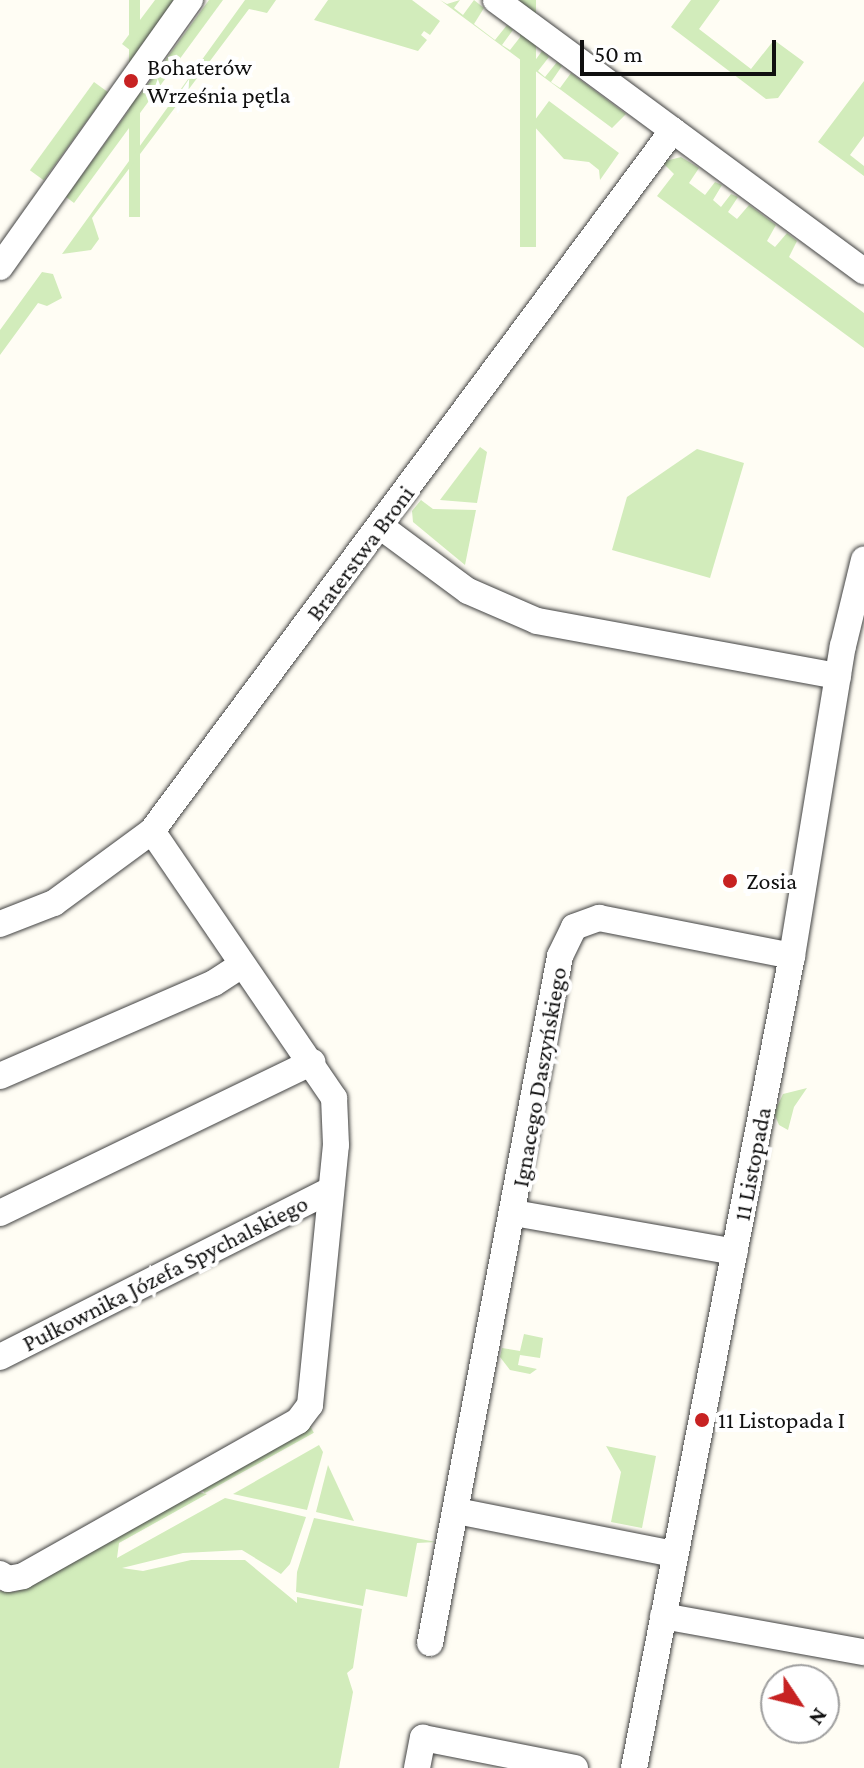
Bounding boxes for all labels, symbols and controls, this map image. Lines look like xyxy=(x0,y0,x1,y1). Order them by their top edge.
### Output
scale bar xyxy=(584,24,780,74)
text: 50 m xyxy=(594,40,643,67)
place label: Bohaterów Września pętla xyxy=(147,53,290,109)
marker: Bohaterów Września pętla xyxy=(122,72,140,90)
street label: Braterstwa Broni xyxy=(300,480,420,626)
place label: Zosia xyxy=(746,867,797,895)
marker: Zosia xyxy=(721,872,739,890)
street label: Ignacego Daszyńskiego xyxy=(505,965,573,1189)
street label: 11 Listopada xyxy=(727,1105,777,1223)
street label: Pułkownika Józefa Spychalskiego xyxy=(18,1188,312,1358)
place label: 11 Listopada I xyxy=(718,1406,845,1434)
marker: 11 Listopada I xyxy=(693,1411,711,1429)
north arrow xyxy=(760,1664,840,1744)
text: N xyxy=(804,1704,833,1730)

